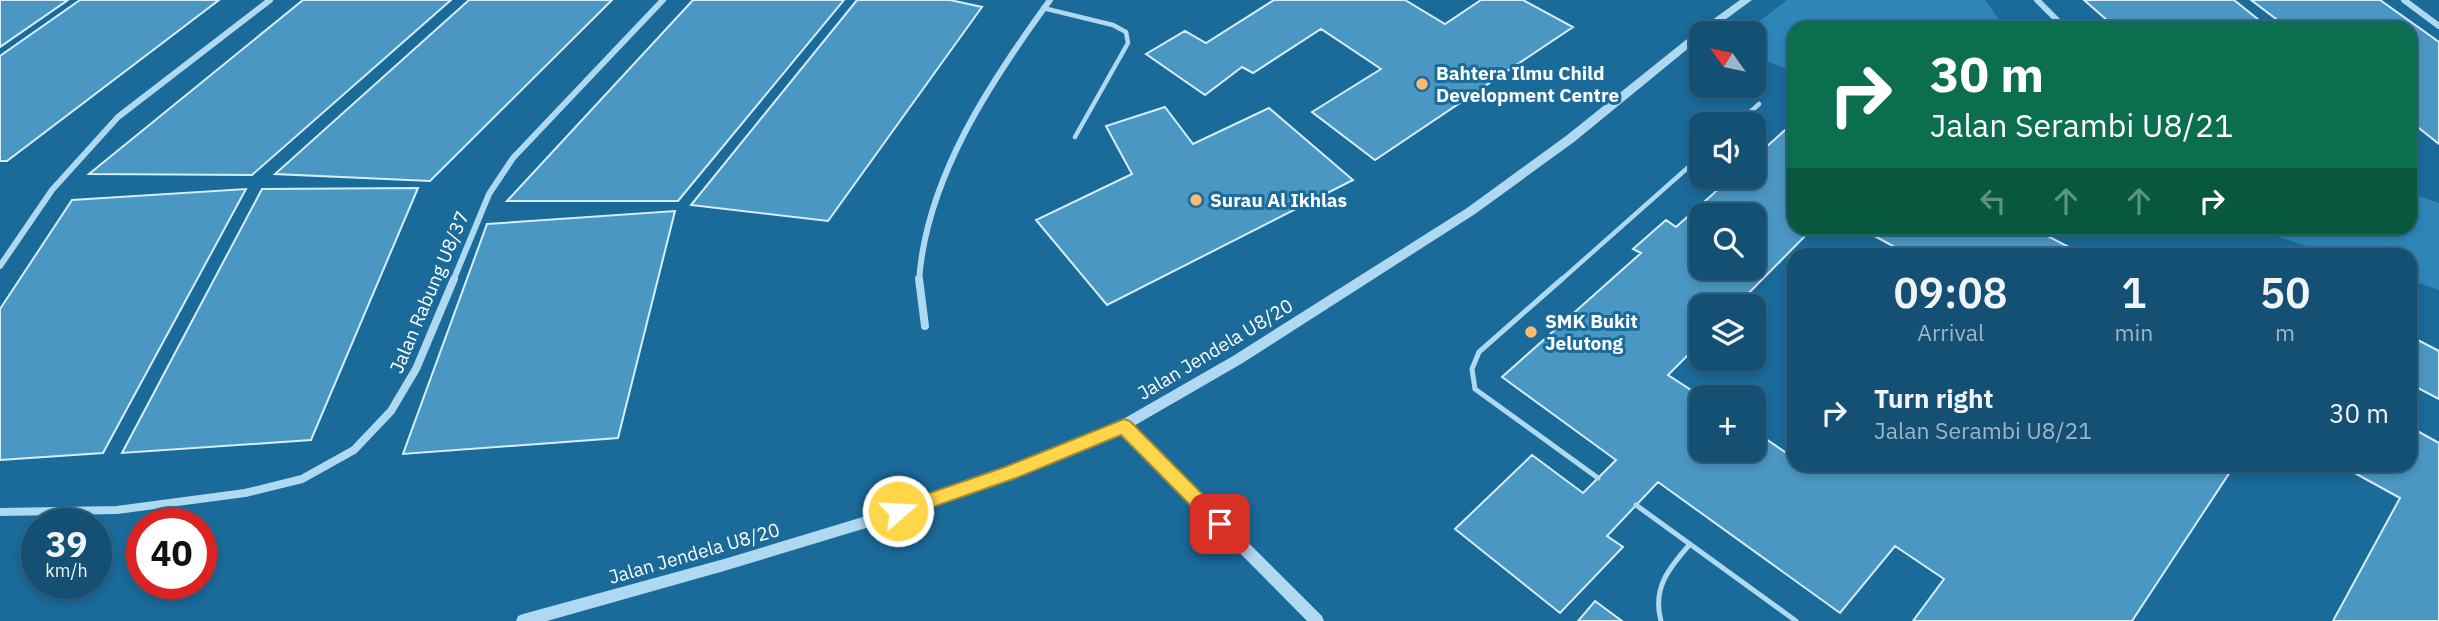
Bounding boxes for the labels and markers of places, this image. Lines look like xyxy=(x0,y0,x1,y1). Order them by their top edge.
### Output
place label: Bahtera Ilmu Child Development Centre xyxy=(1436,61,1619,107)
marker: Bahtera Ilmu Child Development Centre xyxy=(1414,76,1430,92)
place label: Surau Al Ikhlas xyxy=(1210,188,1347,212)
marker: Surau Al Ikhlas xyxy=(1188,192,1204,208)
place label: SMK Bukit Jelutong xyxy=(1545,309,1638,355)
marker: SMK Bukit Jelutong xyxy=(1523,324,1539,340)
pin xyxy=(1190,494,1250,554)

